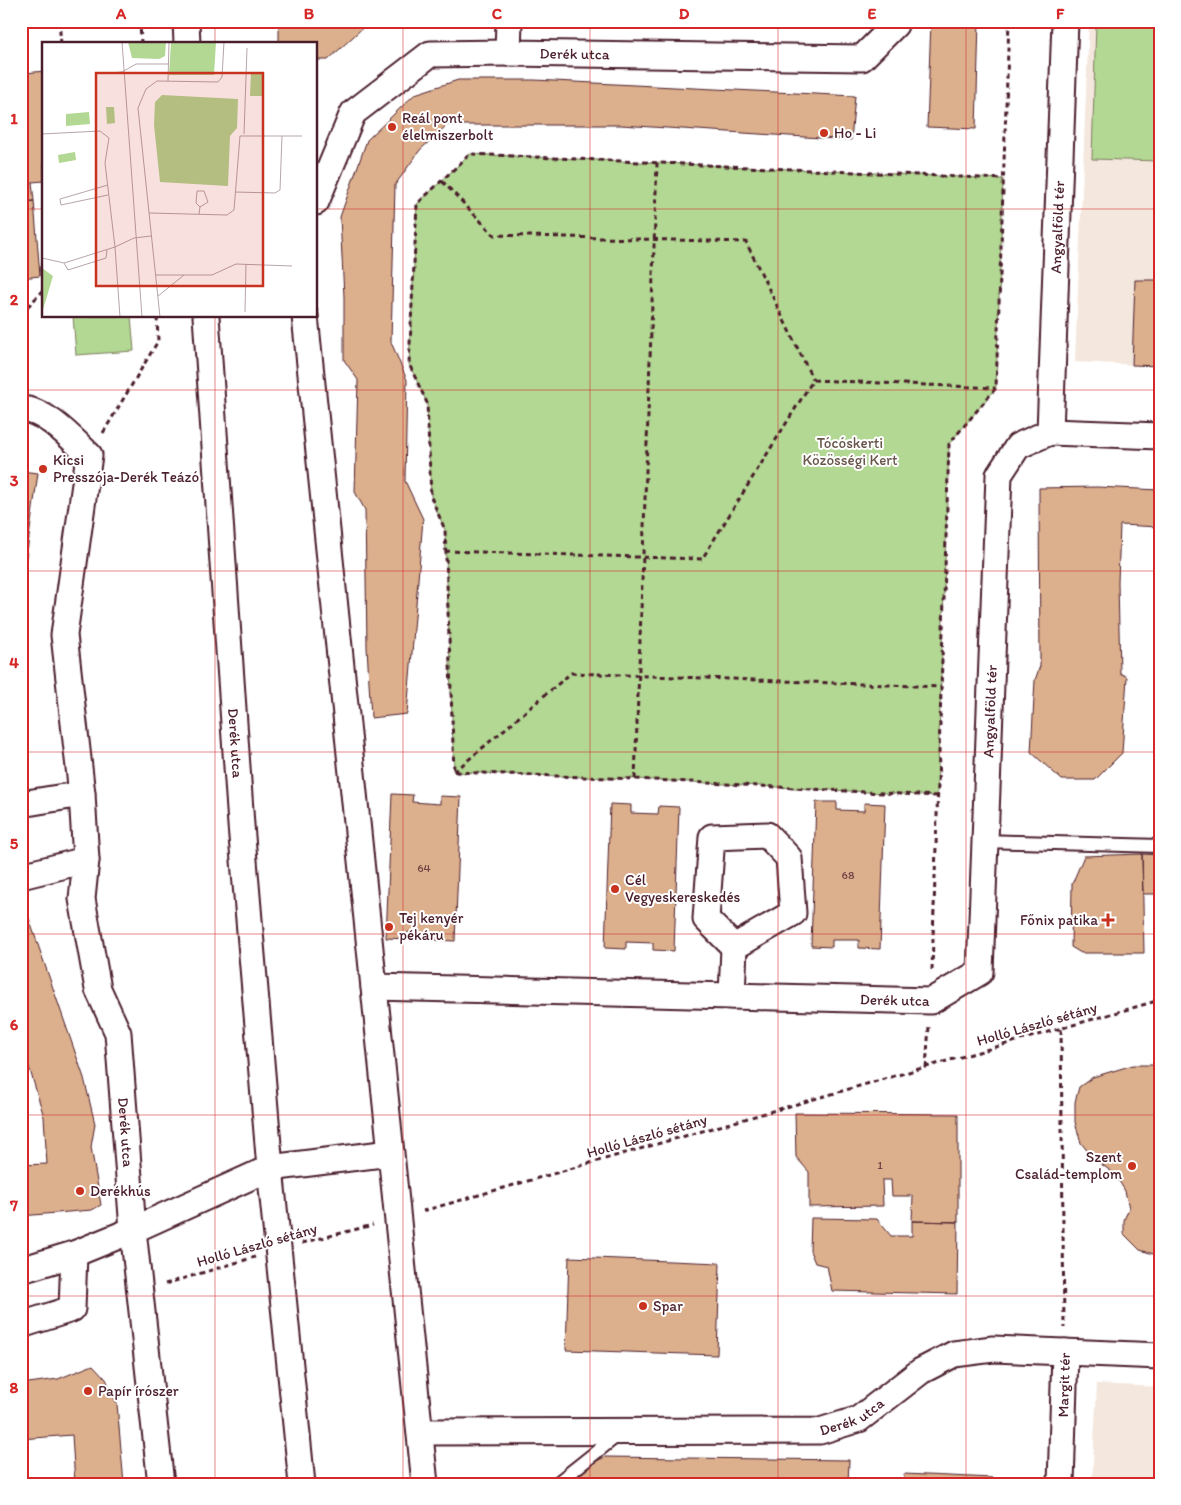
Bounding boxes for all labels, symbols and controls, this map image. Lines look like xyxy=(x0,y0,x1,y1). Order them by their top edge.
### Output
text: A xyxy=(115,4,127,23)
text: B xyxy=(304,4,315,23)
text: C xyxy=(492,4,503,23)
text: D xyxy=(679,4,690,23)
text: E xyxy=(868,4,877,23)
text: F xyxy=(1056,4,1065,23)
inset map xyxy=(42,42,318,318)
street label: Derék utca xyxy=(539,44,610,63)
text: 1 xyxy=(10,109,18,128)
place label: Reál pont élelmiszerbolt xyxy=(402,109,494,144)
marker: Reál pont élelmiszerbolt xyxy=(386,121,398,133)
place label: Ho - Li xyxy=(834,124,876,142)
marker: Ho - Li xyxy=(818,127,830,139)
street label: Angyalföld tér xyxy=(1047,180,1068,274)
text: 2 xyxy=(10,290,19,309)
park label: Tócóskerti Közösségi Kert xyxy=(802,434,898,469)
place label: Kicsi Presszója-Derék Teázó xyxy=(53,451,199,486)
marker: Kicsi Presszója-Derék Teázó xyxy=(37,463,49,475)
text: 3 xyxy=(10,471,19,490)
text: 4 xyxy=(9,653,19,672)
street label: Angyalföld tér xyxy=(979,665,1001,758)
street label: Derék utca xyxy=(224,707,247,779)
text: 5 xyxy=(10,834,19,853)
house number: 64 xyxy=(417,861,431,875)
house number: 68 xyxy=(842,868,855,882)
place label: Cél Vegyeskereskedés xyxy=(625,871,741,906)
marker: Cél Vegyeskereskedés xyxy=(609,883,621,895)
place label: Tej kenyér pékáru xyxy=(399,909,464,944)
place label: Főnix patika xyxy=(1020,911,1098,929)
marker: Főnix patika xyxy=(1102,914,1114,926)
marker: Tej kenyér pékáru xyxy=(383,921,395,933)
street label: Derék utca xyxy=(860,990,930,1010)
street label: Holló László sétány xyxy=(975,998,1099,1050)
text: 6 xyxy=(10,1015,19,1034)
street label: Derék utca xyxy=(114,1097,137,1168)
street label: Holló László sétány xyxy=(585,1110,709,1162)
place label: Szent Család-templom xyxy=(1015,1148,1122,1183)
house number: 1 xyxy=(877,1158,883,1172)
marker: Szent Család-templom xyxy=(1126,1160,1138,1172)
place label: Derékhús xyxy=(90,1182,151,1200)
marker: Derékhús xyxy=(74,1185,86,1197)
text: 7 xyxy=(9,1196,18,1215)
street label: Holló László sétány xyxy=(195,1219,319,1271)
place label: Spar xyxy=(653,1297,683,1315)
marker: Spar xyxy=(637,1300,649,1312)
street label: Margit tér xyxy=(1054,1352,1074,1418)
text: 8 xyxy=(10,1378,19,1397)
place label: Papír írószer xyxy=(98,1382,179,1400)
marker: Papír írószer xyxy=(82,1385,94,1397)
street label: Derék utca xyxy=(817,1394,888,1440)

